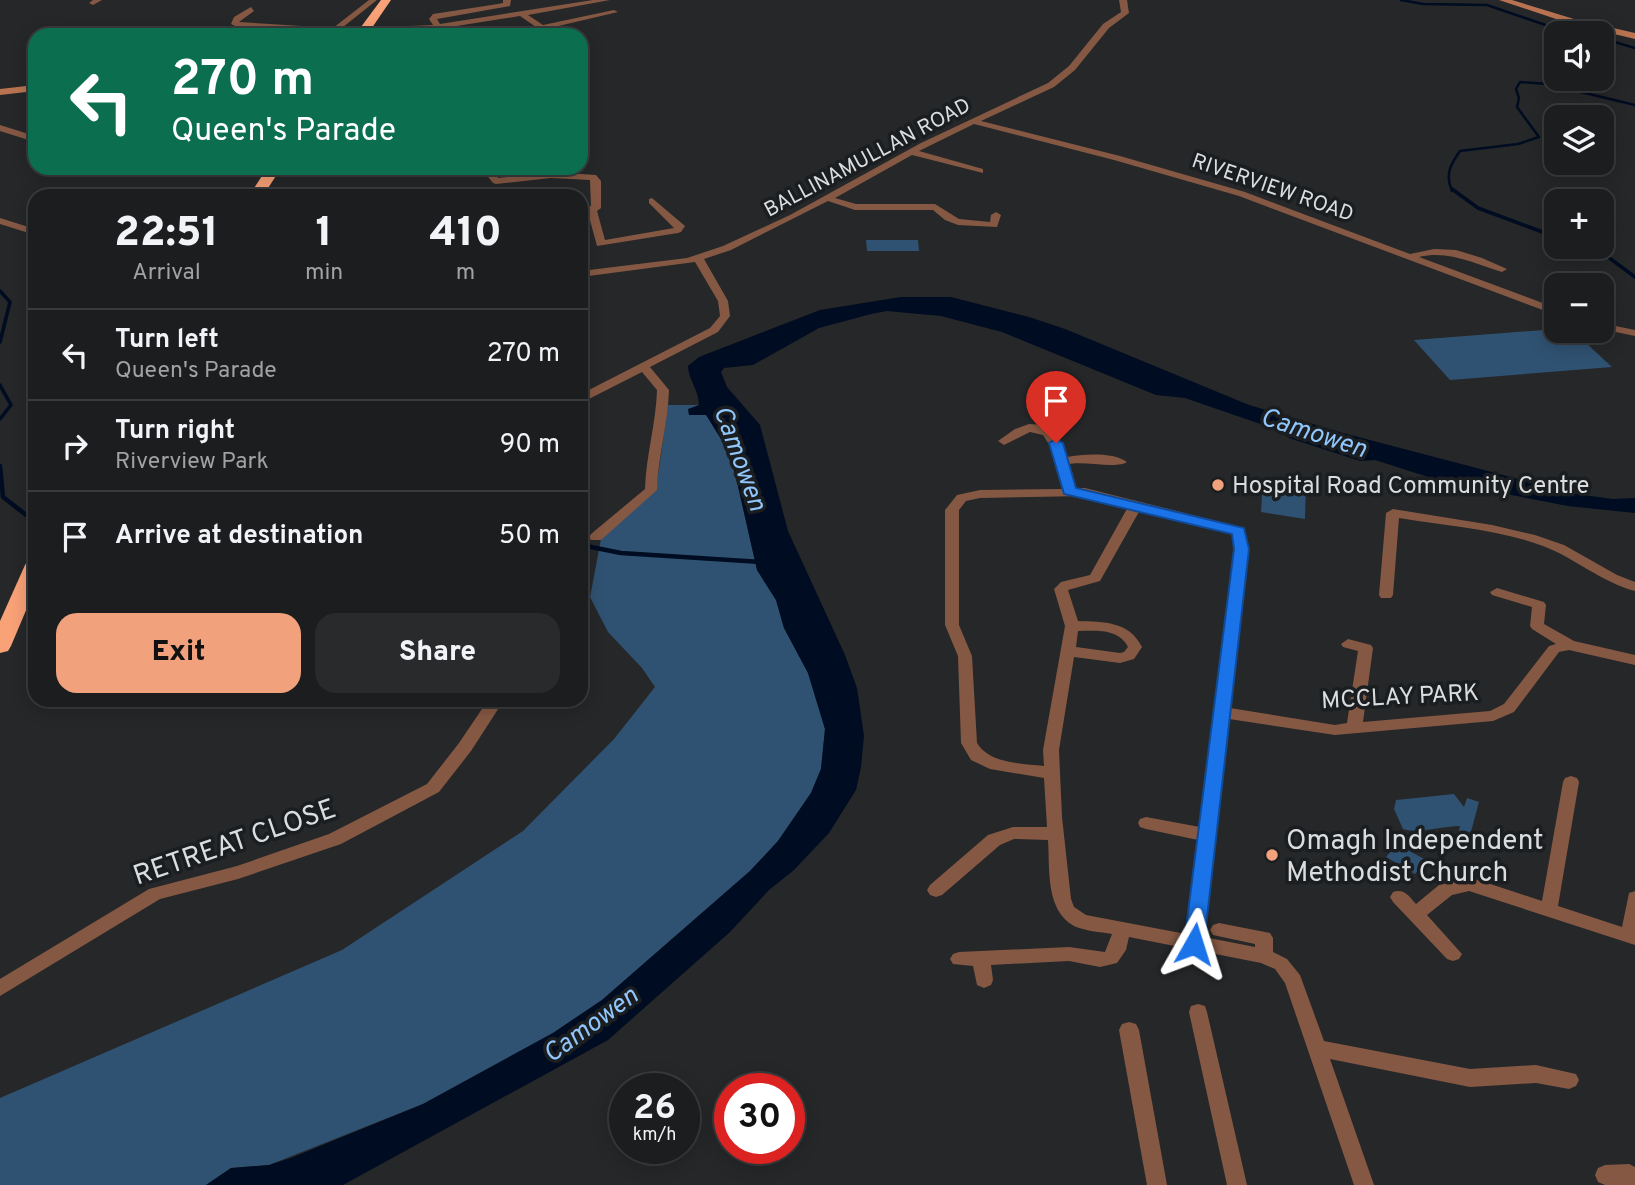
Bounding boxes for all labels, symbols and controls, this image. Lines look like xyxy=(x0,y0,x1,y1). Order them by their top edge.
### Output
map controls xyxy=(1544,21,1614,343)
button: sound xyxy=(1544,21,1614,91)
text: 270 m xyxy=(171,51,314,113)
icon: left xyxy=(56,56,147,147)
street label: BALLINAMULLAN ROAD xyxy=(760,92,976,224)
button: layers xyxy=(1544,105,1614,175)
text: Queen's Parade xyxy=(171,112,396,152)
street label: RIVERVIEW ROAD xyxy=(1188,148,1357,229)
button: + xyxy=(1544,189,1614,259)
text: 22:51 xyxy=(114,208,219,261)
text: 1 xyxy=(315,208,333,261)
text: 410 xyxy=(429,208,502,261)
text: Arrival xyxy=(132,259,201,288)
text: min xyxy=(305,259,343,288)
text: m xyxy=(456,259,475,288)
button: − xyxy=(1544,273,1614,343)
text: Turn left xyxy=(115,324,219,357)
icon: left xyxy=(56,336,94,374)
text: 270 m xyxy=(487,338,560,371)
text: Queen's Parade xyxy=(115,357,277,386)
pin xyxy=(1026,371,1086,443)
icon: arrive xyxy=(1037,382,1075,420)
water label: Camowen xyxy=(704,402,773,516)
water label: Camowen xyxy=(1256,402,1371,467)
text: Turn right xyxy=(115,415,235,448)
icon: right xyxy=(56,427,94,465)
text: 90 m xyxy=(500,429,560,462)
text: Riverview Park xyxy=(115,448,269,477)
place label: Hospital Road Community Centre xyxy=(1232,472,1589,502)
marker: Hospital Road Community Centre xyxy=(1210,477,1226,493)
icon: arrive xyxy=(56,518,94,556)
text: Arrive at destination xyxy=(115,520,363,553)
text: 50 m xyxy=(499,520,560,553)
button: Exit xyxy=(56,613,301,693)
button: Share xyxy=(315,613,560,693)
street label: MCCLAY PARK xyxy=(1320,679,1480,717)
street label: RETREAT CLOSE xyxy=(129,792,341,895)
place label: Omagh Independent Methodist Church xyxy=(1286,824,1544,892)
marker: Omagh Independent Methodist Church xyxy=(1264,847,1280,863)
position arrow xyxy=(1157,907,1231,981)
water label: Camowen xyxy=(537,980,646,1072)
speed limit sign: 30 xyxy=(714,1073,805,1164)
text: 26 xyxy=(633,1087,676,1131)
text: km/h xyxy=(633,1124,676,1147)

